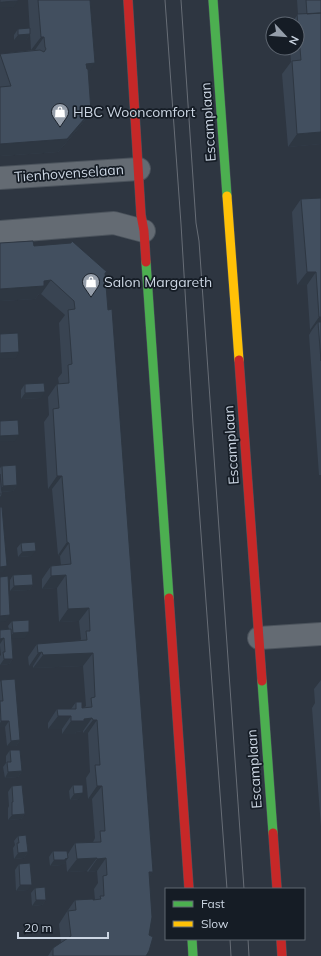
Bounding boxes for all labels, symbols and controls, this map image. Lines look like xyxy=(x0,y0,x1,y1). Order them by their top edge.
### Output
north arrow xyxy=(265,16,305,56)
text: N xyxy=(286,34,302,47)
street label: Escamplaan xyxy=(196,82,220,162)
shop icon: HBC Wooncomfort xyxy=(50,102,70,127)
place label: HBC Wooncomfort xyxy=(73,103,195,121)
street label: Tienhovenselaan xyxy=(14,160,124,186)
shop icon: Salon Margareth xyxy=(81,272,101,297)
place label: Salon Margareth xyxy=(104,273,212,291)
street label: Escamplaan xyxy=(219,405,243,485)
street label: Escamplaan xyxy=(242,729,266,809)
legend xyxy=(165,888,305,940)
text: Fast xyxy=(201,896,225,911)
scale bar xyxy=(18,914,108,940)
text: Slow xyxy=(201,916,229,931)
text: 20 m xyxy=(24,920,52,935)

